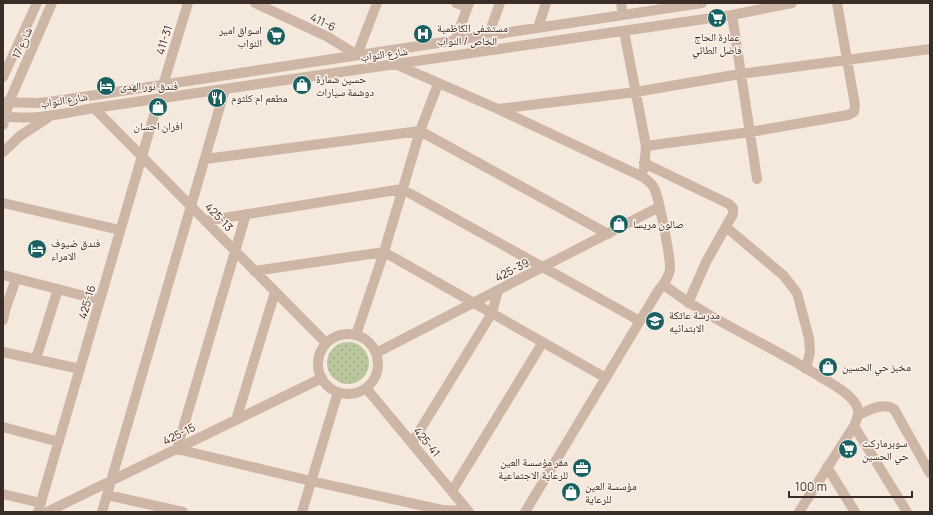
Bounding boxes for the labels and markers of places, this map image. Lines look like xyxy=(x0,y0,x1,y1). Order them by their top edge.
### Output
supermarket icon: عمارة الحاج فاضل الطائي xyxy=(706,7,728,29)
place label: مستشفى الكاظمية الخاص / النواب xyxy=(437,20,508,48)
place label: اسواق امير النواب xyxy=(218,22,262,50)
hospital icon: مستشفى الكاظمية الخاص / النواب xyxy=(412,23,434,45)
supermarket icon: اسواق امير النواب xyxy=(265,25,287,47)
place label: عمارة الحاج فاضل الطائي xyxy=(692,29,742,59)
place label: حسين شمارة دوشمة سيارات xyxy=(316,71,374,99)
shop icon: حسين شمارة دوشمة سيارات xyxy=(291,74,313,96)
hotel icon: فندق نور الهدى xyxy=(95,75,117,97)
place label: فندق نور الهدى xyxy=(120,78,179,93)
restaurant icon: مطعم ام كلثوم xyxy=(206,87,228,109)
place label: مطعم ام كلثوم xyxy=(231,90,287,106)
shop icon: افران احسان xyxy=(147,96,169,118)
place label: افران احسان xyxy=(133,118,183,133)
shop icon: صالون مريسا xyxy=(608,213,630,235)
place label: صالون مريسا xyxy=(633,216,684,231)
place label: فندق ضيوف الامراء xyxy=(51,235,101,263)
hotel icon: فندق ضيوف الامراء xyxy=(26,238,48,260)
place label: مدرسة عاتكة الابتدائيه xyxy=(669,307,720,335)
school or university icon: مدرسة عاتكة الابتدائيه xyxy=(644,310,666,332)
shop icon: مخبز حي الحسين xyxy=(817,356,839,378)
place label: مخبز حي الحسين xyxy=(842,359,911,376)
place label: سوبرماركت حي الحسين xyxy=(862,435,909,465)
supermarket icon: سوبرماركت حي الحسين xyxy=(837,438,859,460)
place label: مقر مؤسسة العين للرعاية الاجتماعية xyxy=(498,454,568,482)
office icon: مقر مؤسسة العين للرعاية الاجتماعية xyxy=(571,457,593,479)
place label: مؤسسة العين للرعاية xyxy=(585,478,637,506)
shop icon: مؤسسة العين للرعاية xyxy=(560,481,582,503)

